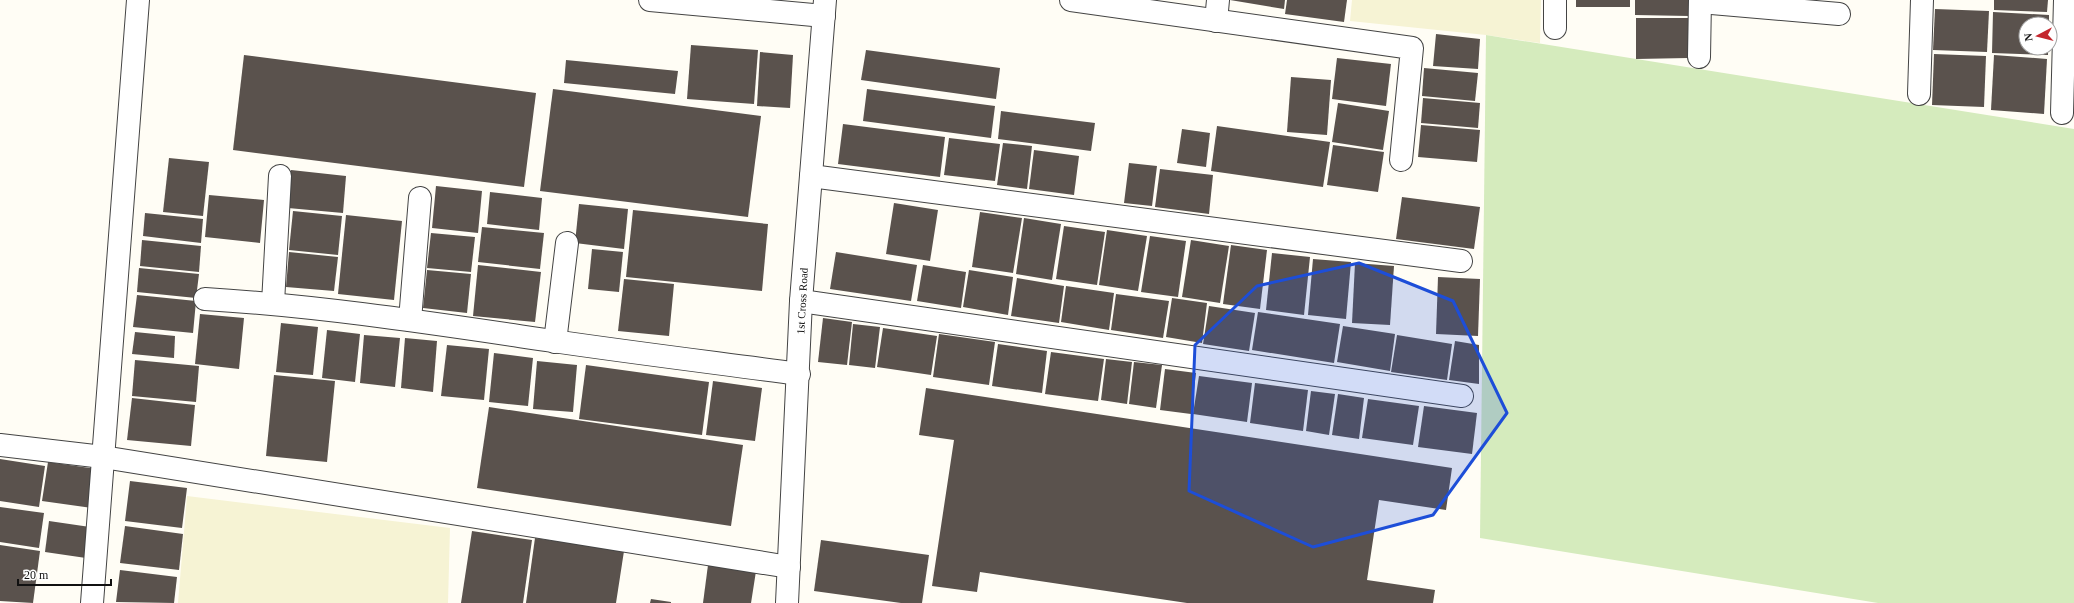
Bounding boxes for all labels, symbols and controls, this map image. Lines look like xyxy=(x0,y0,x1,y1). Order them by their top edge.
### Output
north arrow xyxy=(2018,16,2058,56)
text: N xyxy=(2022,32,2035,42)
street label: 1st Cross Road xyxy=(794,267,810,335)
scale bar xyxy=(18,561,111,587)
text: 20 m xyxy=(24,568,49,582)

